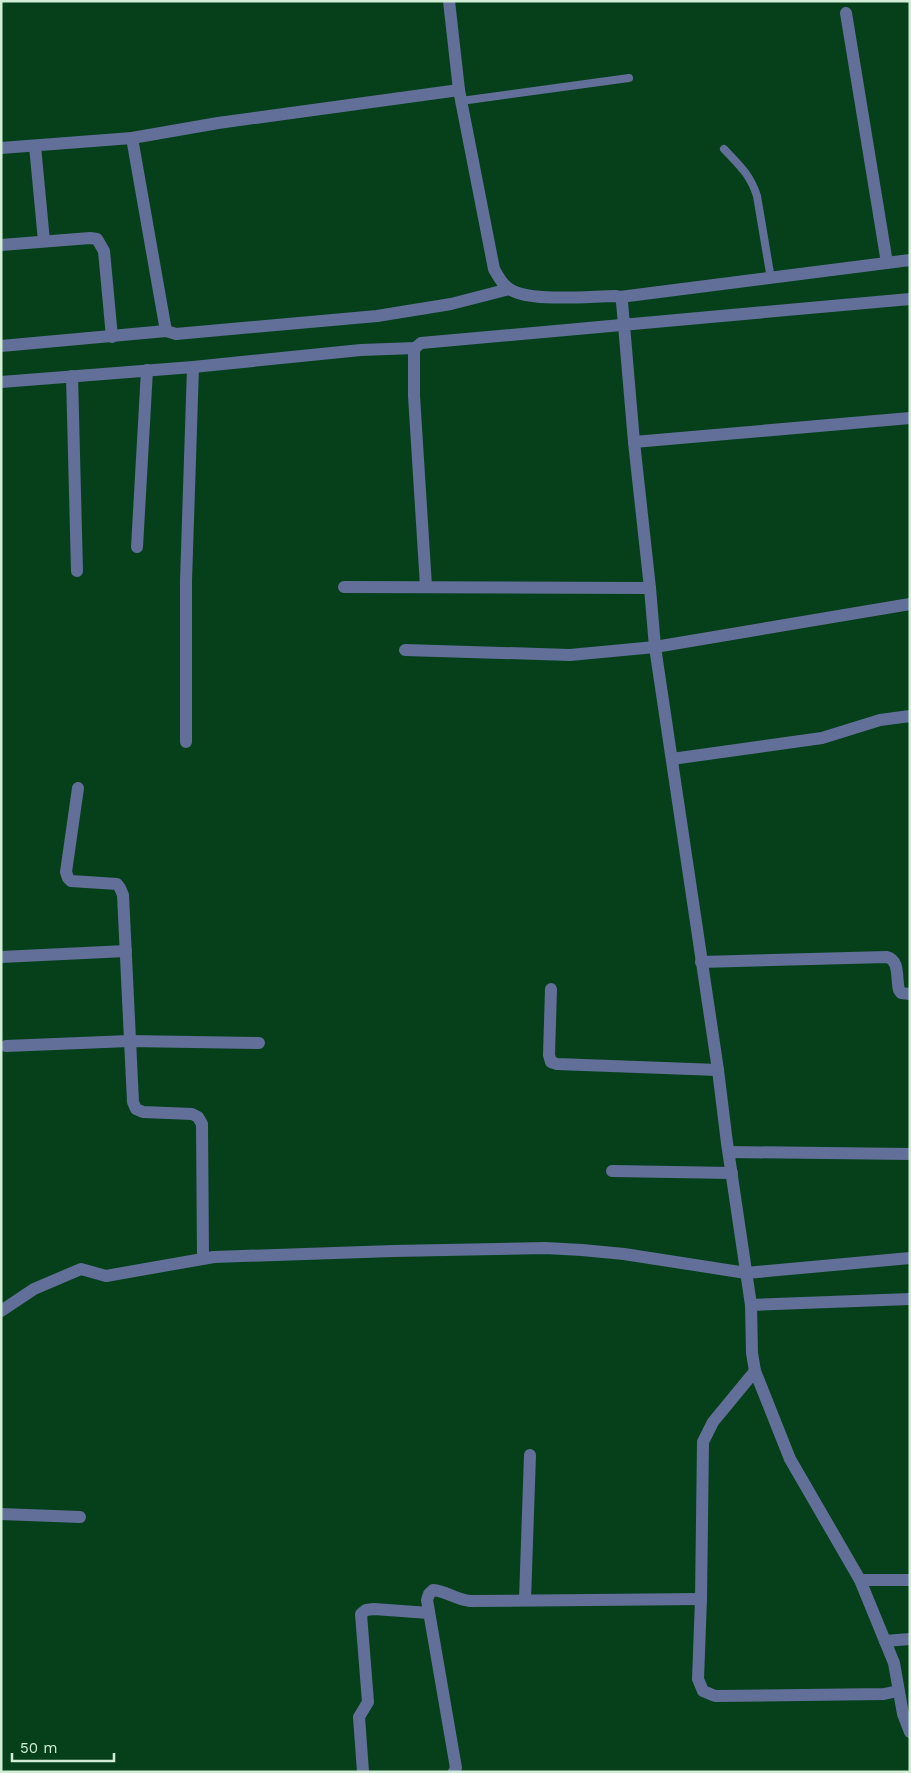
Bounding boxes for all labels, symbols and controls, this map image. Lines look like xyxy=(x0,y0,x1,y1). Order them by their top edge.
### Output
scale bar xyxy=(12,1730,115,1762)
text: 50 m xyxy=(20,1739,57,1757)

